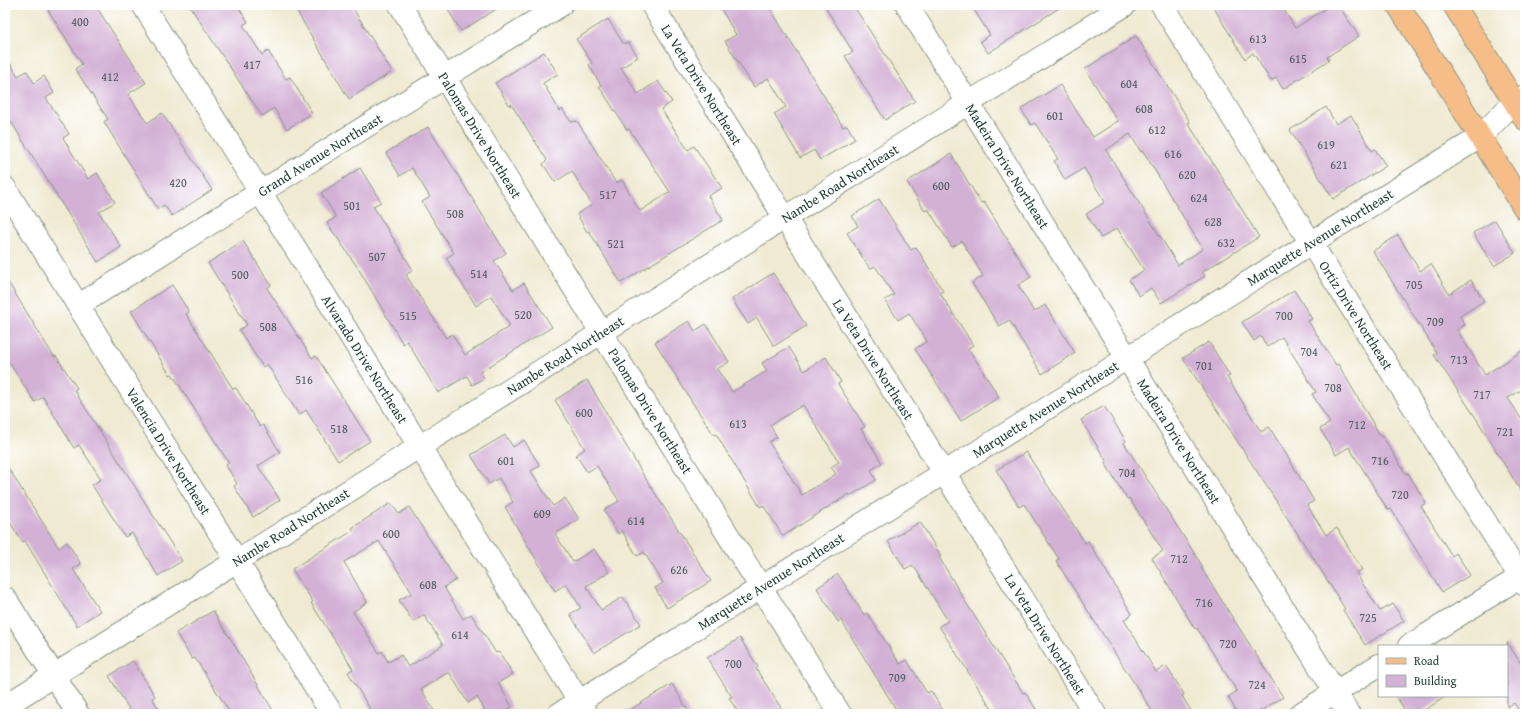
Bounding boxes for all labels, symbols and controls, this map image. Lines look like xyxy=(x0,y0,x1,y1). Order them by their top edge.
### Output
house number: 400 xyxy=(71,13,89,30)
street label: La Veta Drive Northeast xyxy=(656,20,747,149)
house number: 613 xyxy=(1249,30,1267,47)
house number: 615 xyxy=(1289,50,1307,67)
house number: 417 xyxy=(243,56,261,73)
house number: 412 xyxy=(101,68,119,85)
street label: Palomas Drive Northeast xyxy=(434,68,527,202)
house number: 604 xyxy=(1120,75,1138,92)
street label: Madeira Drive Northeast xyxy=(961,100,1054,233)
house number: 608 xyxy=(1135,100,1153,117)
house number: 601 xyxy=(1046,107,1064,124)
street label: Grand Avenue Northeast xyxy=(254,108,386,201)
house number: 612 xyxy=(1148,121,1166,138)
house number: 619 xyxy=(1317,136,1335,153)
street label: Nambe Road Northeast xyxy=(777,139,903,228)
house number: 616 xyxy=(1164,145,1182,162)
house number: 621 xyxy=(1330,156,1348,173)
house number: 620 xyxy=(1178,166,1196,183)
house number: 420 xyxy=(169,174,187,191)
house number: 600 xyxy=(932,177,950,194)
street label: Marquette Avenue Northeast xyxy=(1243,184,1397,291)
house number: 517 xyxy=(599,186,617,203)
house number: 624 xyxy=(1190,189,1208,206)
house number: 501 xyxy=(343,197,361,214)
house number: 508 xyxy=(446,205,464,222)
house number: 628 xyxy=(1204,213,1222,230)
house number: 632 xyxy=(1217,234,1235,251)
house number: 521 xyxy=(607,235,625,252)
house number: 507 xyxy=(368,248,386,265)
street label: Ortiz Drive Northeast xyxy=(1314,257,1398,374)
house number: 514 xyxy=(470,265,488,282)
house number: 500 xyxy=(231,266,249,283)
house number: 705 xyxy=(1405,276,1423,293)
street label: Alvarado Drive Northeast xyxy=(317,291,413,428)
street label: La Veta Drive Northeast xyxy=(828,295,919,424)
house number: 520 xyxy=(514,306,532,323)
house number: 515 xyxy=(399,307,417,324)
house number: 700 xyxy=(1275,307,1293,324)
street label: Nambe Road Northeast xyxy=(503,311,628,400)
house number: 709 xyxy=(1426,313,1444,330)
house number: 508 xyxy=(259,318,277,335)
house number: 704 xyxy=(1300,343,1318,360)
street label: Palomas Drive Northeast xyxy=(603,344,697,478)
house number: 713 xyxy=(1450,351,1468,368)
street label: Marquette Avenue Northeast xyxy=(968,356,1123,463)
house number: 701 xyxy=(1195,357,1213,374)
house number: 516 xyxy=(295,371,313,388)
street label: Madeira Drive Northeast xyxy=(1132,375,1226,508)
house number: 708 xyxy=(1324,379,1342,396)
street label: Valencia Drive Northeast xyxy=(122,384,216,519)
house number: 717 xyxy=(1473,386,1491,403)
house number: 600 xyxy=(575,404,593,421)
house number: 613 xyxy=(729,415,747,432)
house number: 712 xyxy=(1348,416,1366,433)
house number: 518 xyxy=(330,420,348,437)
house number: 721 xyxy=(1496,423,1514,440)
house number: 601 xyxy=(497,452,515,469)
house number: 716 xyxy=(1371,452,1389,469)
house number: 704 xyxy=(1118,464,1136,481)
street label: Nambe Road Northeast xyxy=(228,483,353,572)
house number: 720 xyxy=(1391,486,1409,503)
house number: 609 xyxy=(533,505,551,522)
house number: 614 xyxy=(627,512,645,529)
house number: 600 xyxy=(382,525,400,542)
street label: Marquette Avenue Northeast xyxy=(694,528,848,635)
house number: 712 xyxy=(1170,550,1188,567)
house number: 626 xyxy=(670,561,688,578)
street label: La Veta Drive Northeast xyxy=(1000,570,1091,699)
house number: 608 xyxy=(419,576,437,593)
house number: 716 xyxy=(1195,594,1213,611)
house number: 725 xyxy=(1359,609,1377,626)
house number: 614 xyxy=(451,626,469,643)
house number: 720 xyxy=(1219,635,1237,652)
legend xyxy=(1378,645,1508,697)
text: Road xyxy=(1414,652,1440,669)
house number: 700 xyxy=(724,655,742,672)
house number: 709 xyxy=(888,669,906,686)
text: Building xyxy=(1414,672,1457,689)
house number: 724 xyxy=(1248,676,1266,693)

